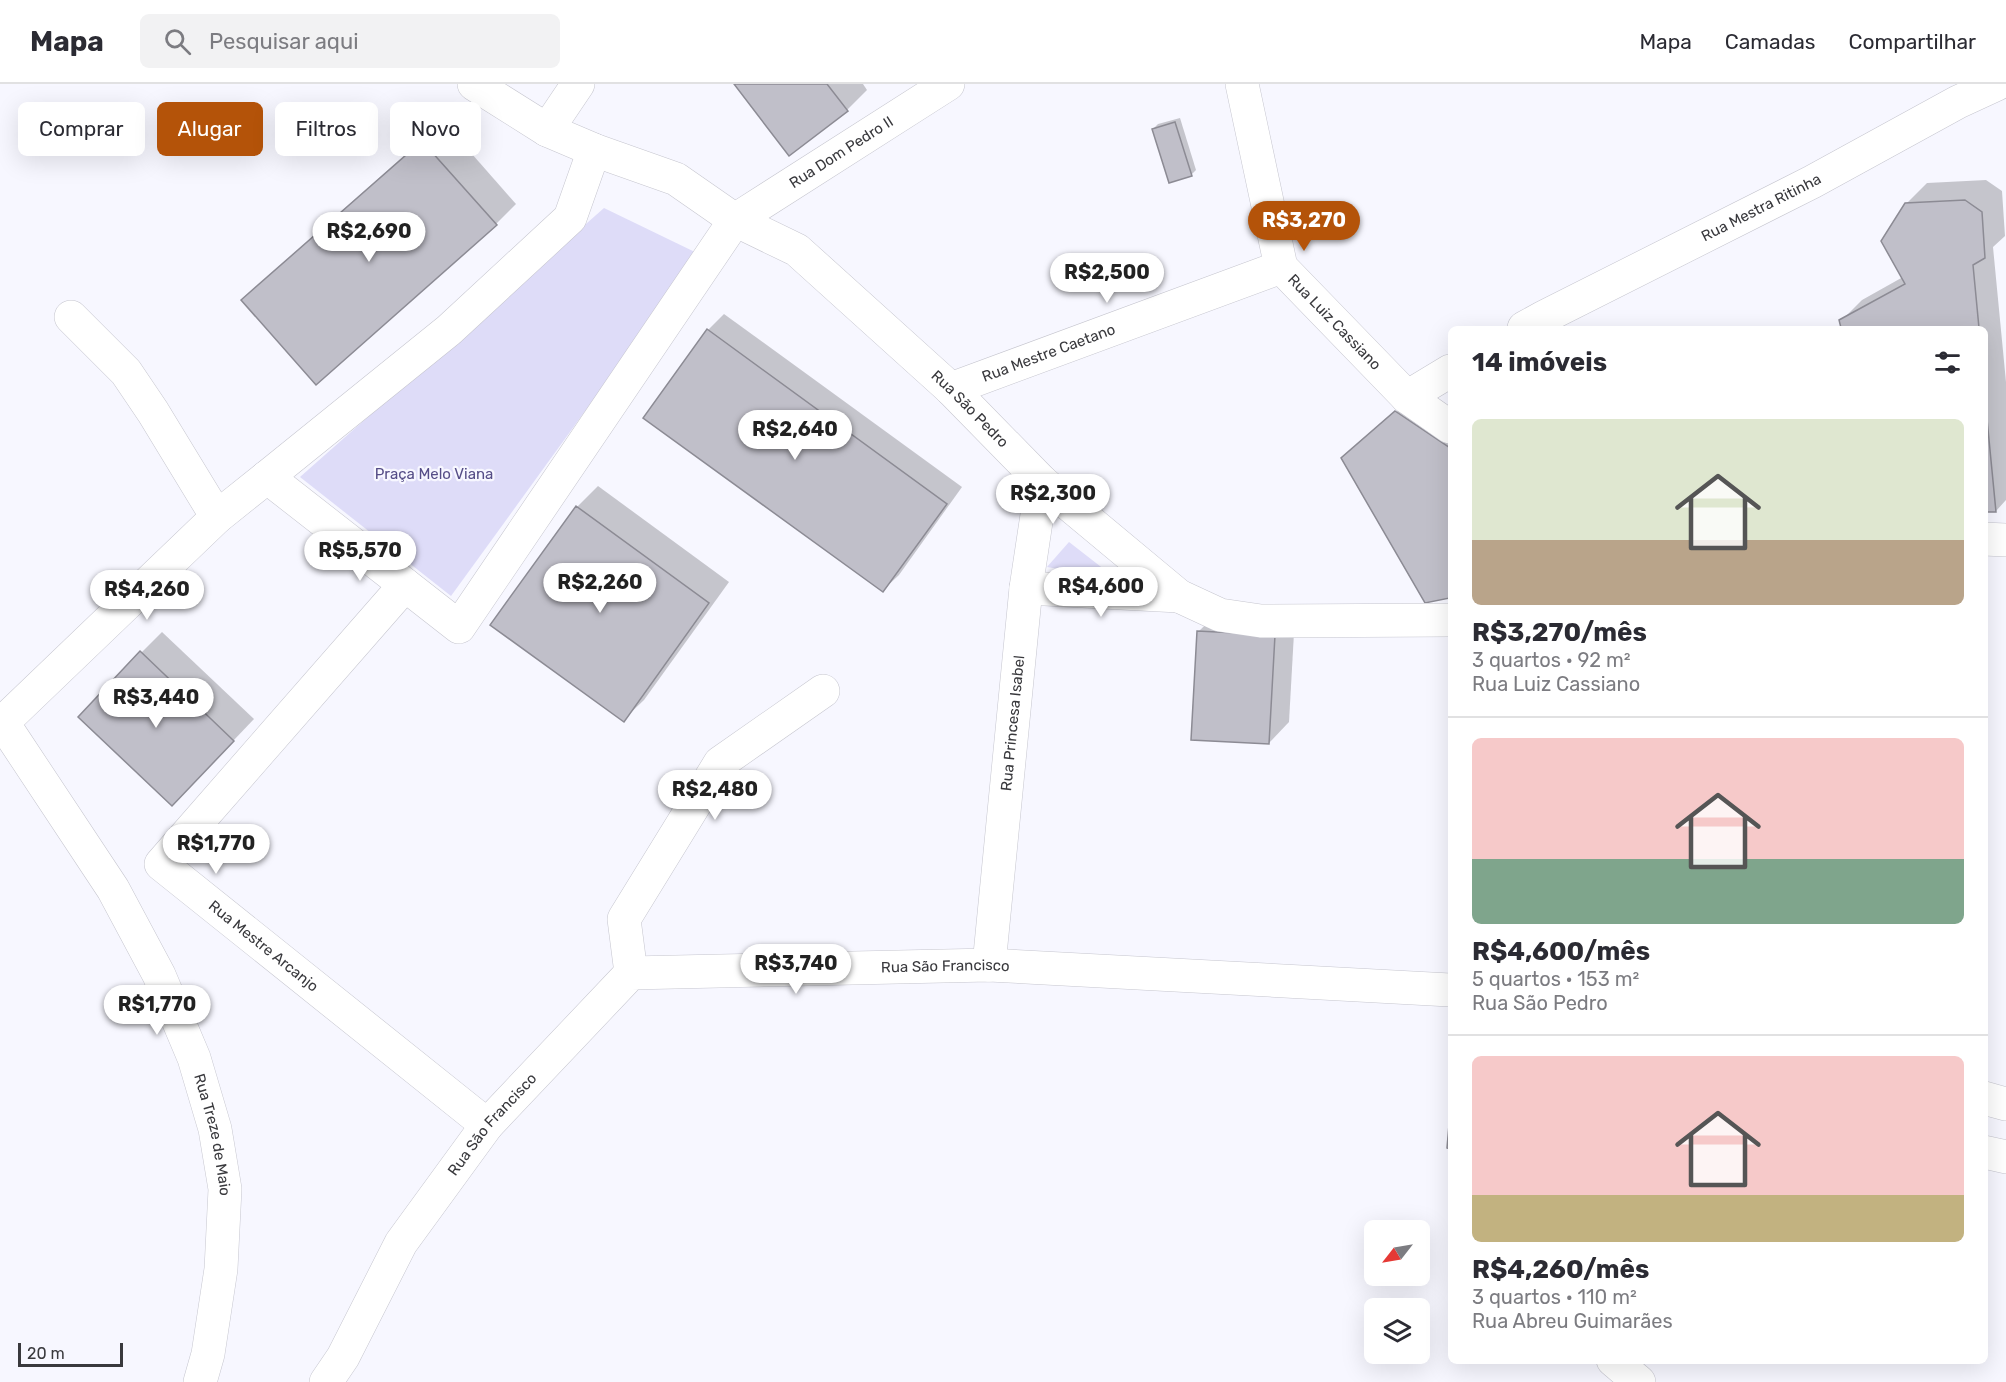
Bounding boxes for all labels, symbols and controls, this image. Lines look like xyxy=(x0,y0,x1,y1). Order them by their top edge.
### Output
search box xyxy=(140,14,560,68)
text: Mapa xyxy=(30,25,104,58)
icon: search xyxy=(161,25,194,58)
text: Pesquisar aqui xyxy=(209,28,359,55)
text: Mapa xyxy=(1639,29,1692,54)
text: Camadas xyxy=(1725,29,1815,54)
text: Compartilhar xyxy=(1848,29,1976,54)
chip: Comprar xyxy=(18,102,145,156)
chip: Alugar xyxy=(157,102,263,156)
chip: Filtros xyxy=(275,102,378,156)
chip: Novo xyxy=(390,102,481,156)
street label: Rua Dom Pedro II xyxy=(786,112,897,192)
street label: Rua Mestra Ritinha xyxy=(1698,170,1824,245)
pin: R$3,270 xyxy=(1249,201,1359,252)
text: R$3,270 xyxy=(1262,208,1346,232)
pin: R$2,690 xyxy=(314,212,424,263)
text: R$2,690 xyxy=(326,219,412,243)
pin: R$2,500 xyxy=(1052,253,1162,304)
text: R$2,500 xyxy=(1064,260,1150,284)
street label: Rua Luiz Cassiano xyxy=(1284,271,1385,374)
street label: Rua Mestre Caetano xyxy=(979,320,1118,386)
icon: filters xyxy=(1931,346,1964,379)
text: 14 imóveis xyxy=(1472,347,1607,378)
street label: Rua São Pedro xyxy=(928,367,1012,451)
pin: R$2,640 xyxy=(740,410,850,461)
text: R$2,640 xyxy=(752,417,838,441)
icon: home xyxy=(1664,458,1772,566)
park label: Praça Melo Viana xyxy=(375,465,493,483)
pin: R$2,300 xyxy=(998,474,1108,525)
text: R$2,300 xyxy=(1010,481,1096,505)
pin: R$5,570 xyxy=(305,531,415,582)
text: R$5,570 xyxy=(318,538,402,562)
pin: R$2,260 xyxy=(545,563,655,614)
pin: R$4,600 xyxy=(1046,567,1156,618)
pin: R$4,260 xyxy=(92,570,202,621)
text: R$2,260 xyxy=(557,570,643,594)
text: R$4,600 xyxy=(1058,574,1144,598)
text: R$4,260 xyxy=(104,577,190,601)
text: R$3,270/mês xyxy=(1472,617,1647,648)
text: 3 quartos · 92 m² xyxy=(1472,648,1631,672)
street label: Rua Princesa Isabel xyxy=(997,654,1028,792)
text: Rua Luiz Cassiano xyxy=(1472,672,1640,696)
pin: R$3,440 xyxy=(101,678,211,729)
text: R$3,440 xyxy=(113,685,199,709)
pin: R$2,480 xyxy=(660,770,770,821)
text: R$2,480 xyxy=(672,777,758,801)
icon: home xyxy=(1664,777,1772,885)
pin: R$1,770 xyxy=(161,824,271,875)
text: R$1,770 xyxy=(177,831,255,855)
street label: Rua Mestre Arcanjo xyxy=(205,897,322,996)
text: R$4,600/mês xyxy=(1472,936,1650,967)
pin: R$3,740 xyxy=(741,944,851,995)
text: R$3,740 xyxy=(754,951,838,975)
street label: Rua São Francisco xyxy=(881,956,1010,976)
text: 5 quartos · 153 m² xyxy=(1472,967,1639,991)
pin: R$1,770 xyxy=(102,985,212,1036)
text: Rua São Pedro xyxy=(1472,991,1608,1015)
text: R$1,770 xyxy=(118,992,196,1016)
street label: Rua São Francisco xyxy=(444,1069,540,1179)
street label: Rua Treze de Maio xyxy=(190,1072,234,1196)
icon: home xyxy=(1664,1095,1772,1203)
north arrow xyxy=(1364,1220,1430,1286)
map controls xyxy=(1364,1220,1430,1364)
text: R$4,260/mês xyxy=(1472,1254,1649,1285)
text: 3 quartos · 110 m² xyxy=(1472,1285,1637,1309)
button: layers xyxy=(1364,1298,1430,1364)
text: Rua Abreu Guimarães xyxy=(1472,1309,1673,1333)
scale bar xyxy=(18,1340,123,1368)
text: 20 m xyxy=(27,1344,65,1363)

